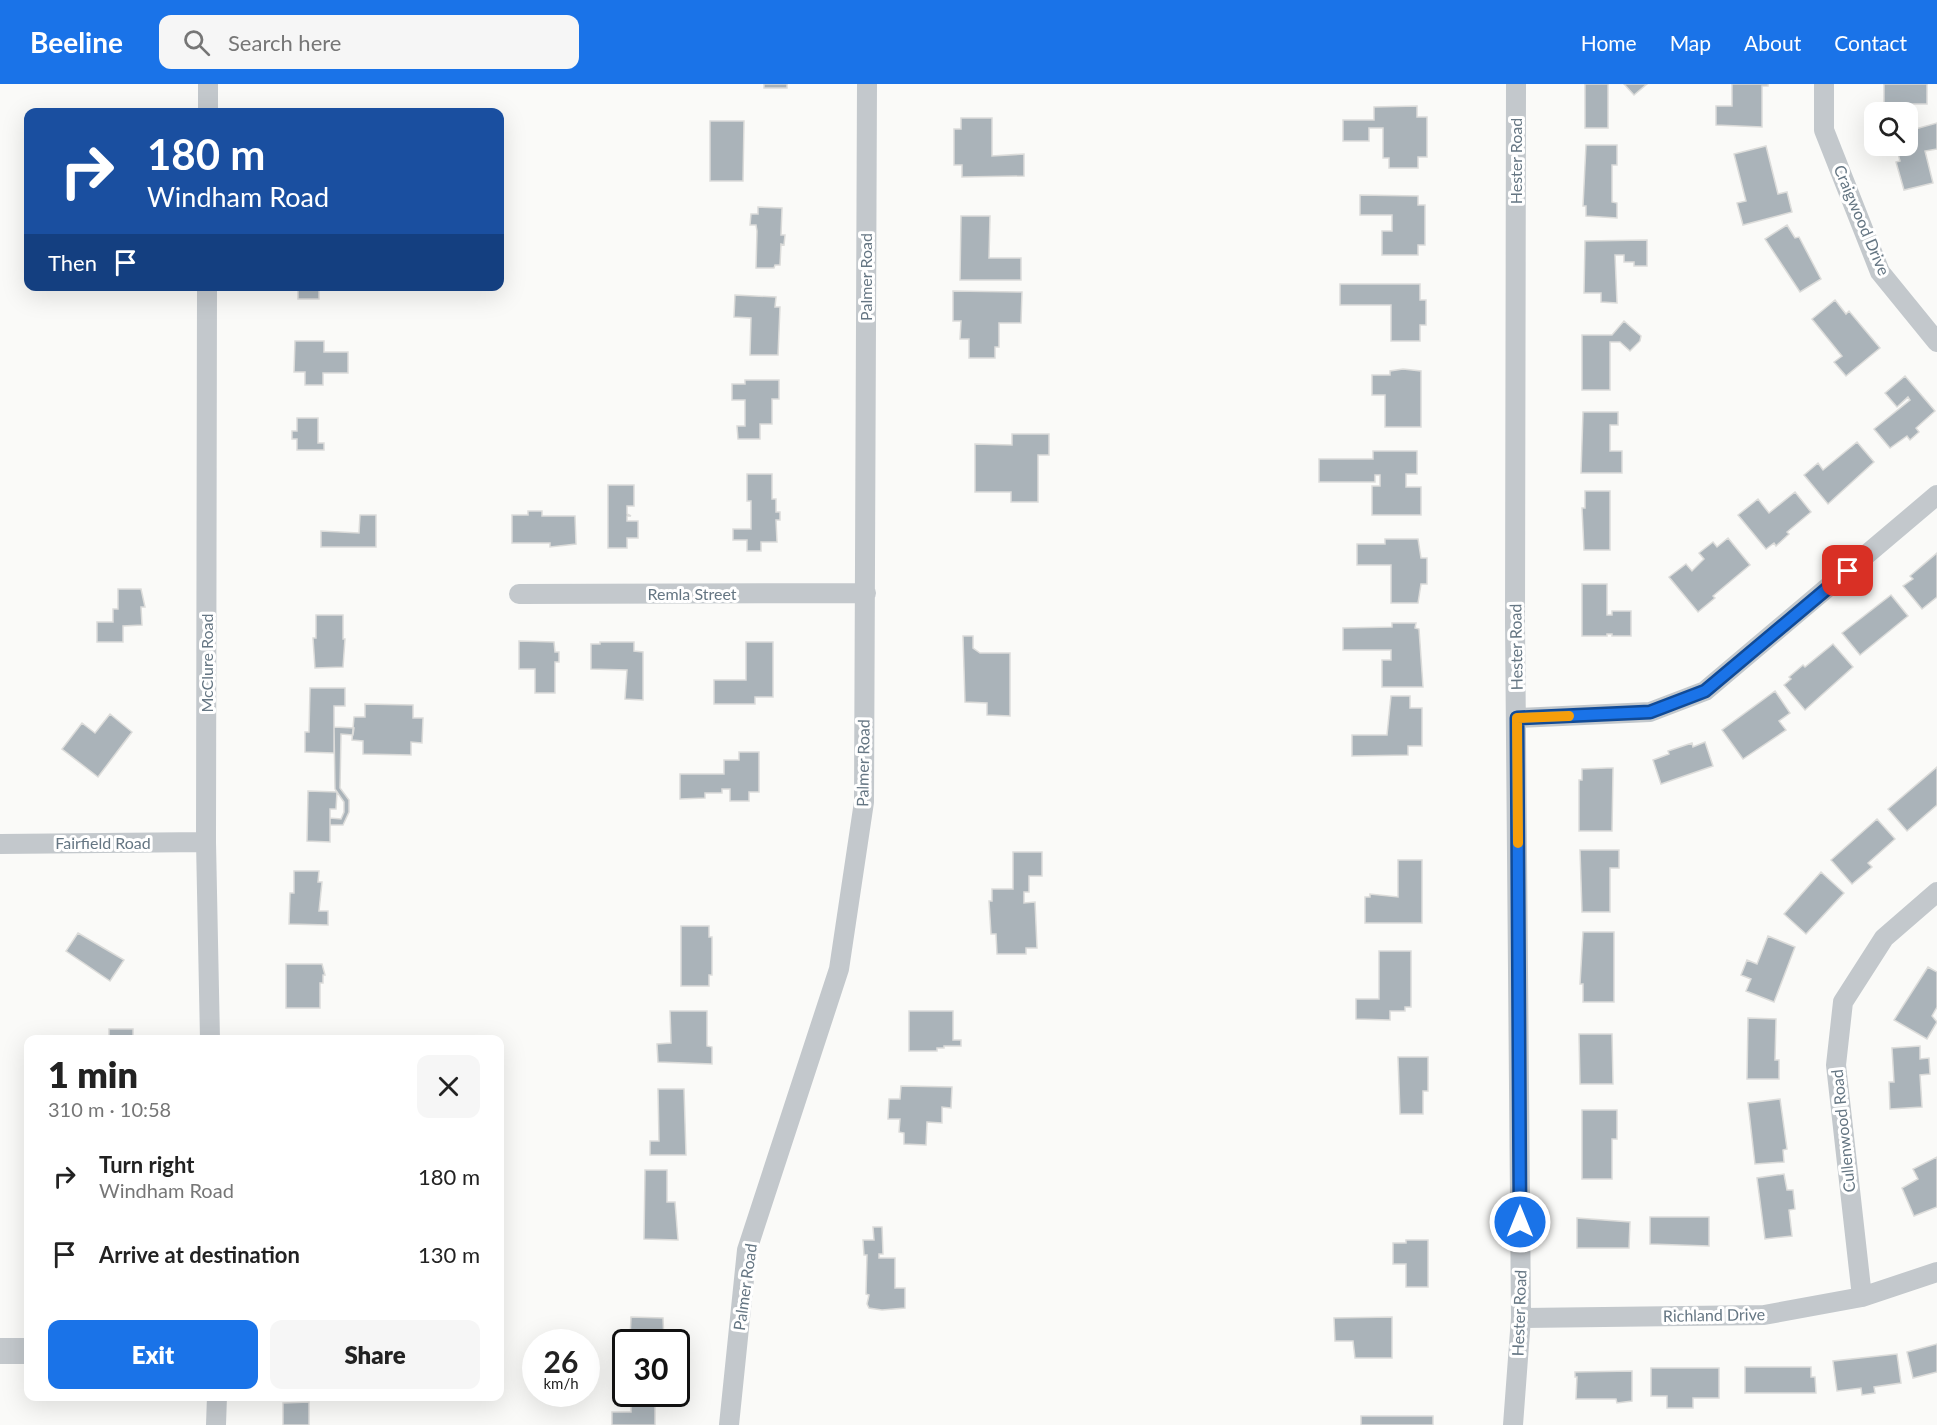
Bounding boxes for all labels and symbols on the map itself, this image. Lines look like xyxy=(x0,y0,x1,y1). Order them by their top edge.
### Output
street label: Hester Road xyxy=(1506,118,1525,204)
street label: Craigwood Drive xyxy=(1831,162,1894,278)
street label: Palmer Road xyxy=(856,233,875,321)
pin xyxy=(1822,545,1873,596)
street label: Remla Street xyxy=(647,584,737,603)
street label: Hester Road xyxy=(1505,604,1526,690)
street label: McClure Road xyxy=(197,614,216,713)
street label: Palmer Road xyxy=(852,719,873,807)
street label: Fairfield Road xyxy=(55,833,151,852)
street label: Cullenwood Road xyxy=(1827,1069,1858,1193)
position arrow xyxy=(1488,1190,1552,1254)
street label: Palmer Road xyxy=(729,1242,760,1332)
street label: Hester Road xyxy=(1507,1269,1530,1357)
street label: Richland Drive xyxy=(1663,1304,1765,1325)
speed limit sign: 30 xyxy=(612,1329,690,1407)

